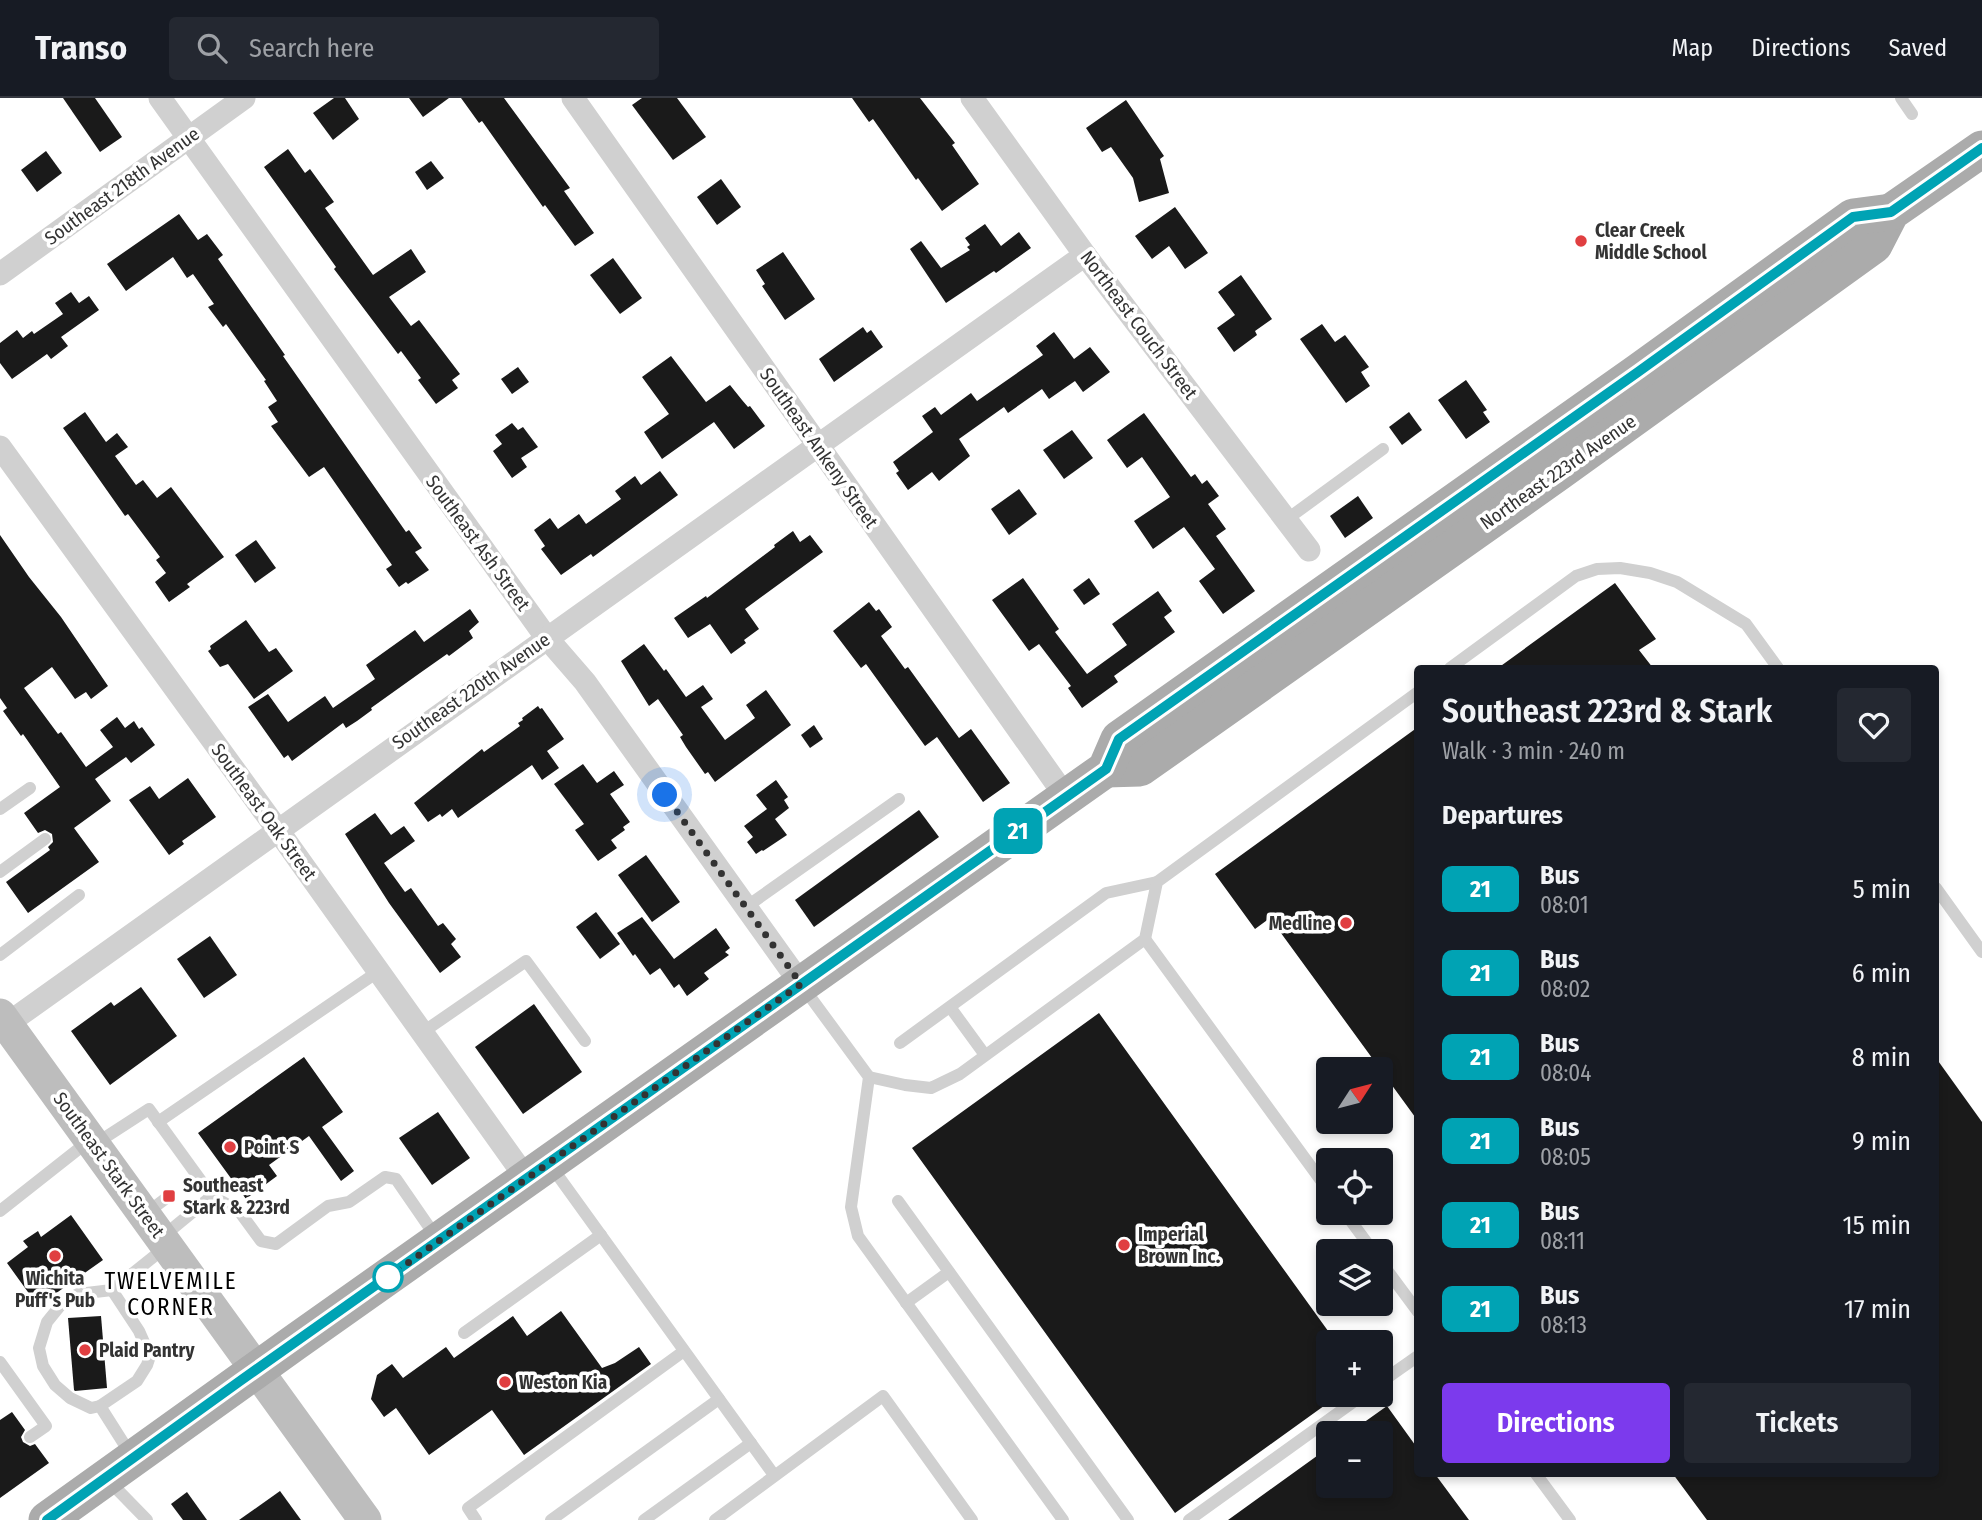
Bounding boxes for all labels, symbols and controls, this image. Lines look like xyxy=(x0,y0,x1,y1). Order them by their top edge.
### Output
search box xyxy=(169,17,659,80)
text: Transo xyxy=(35,28,127,68)
icon: search xyxy=(193,29,231,67)
text: Search here xyxy=(249,33,374,64)
text: Map xyxy=(1672,34,1713,62)
text: Directions xyxy=(1751,34,1850,62)
text: Saved xyxy=(1888,34,1947,62)
street label: Southeast 218th Avenue xyxy=(40,122,204,250)
place label: Clear Creek Middle School xyxy=(1595,219,1707,264)
marker: Clear Creek Middle School xyxy=(1573,233,1589,249)
street label: Northeast Couch Street xyxy=(1076,246,1203,404)
street label: Southeast Ankeny Street xyxy=(755,363,883,533)
street label: Northeast 223rd Avenue xyxy=(1476,410,1640,534)
street label: Southeast Ash Street xyxy=(421,471,535,616)
street label: Southeast 220th Avenue xyxy=(388,628,554,754)
button: heart xyxy=(1837,688,1911,762)
text: Southeast 223rd & Stark xyxy=(1442,691,1772,731)
text: Walk · 3 min · 240 m xyxy=(1442,737,1625,765)
street label: Southeast Oak Street xyxy=(207,739,322,886)
your location xyxy=(647,777,682,812)
text: Departures xyxy=(1442,800,1563,831)
line badge: 21 xyxy=(986,808,1050,854)
text: 21 xyxy=(1008,817,1028,845)
text: Bus xyxy=(1540,860,1579,891)
text: 5 min xyxy=(1853,874,1911,905)
text: 21 xyxy=(1470,875,1491,903)
text: 08:01 xyxy=(1540,891,1589,919)
place label: Medline xyxy=(1269,912,1332,935)
marker: Medline xyxy=(1338,915,1354,931)
text: Bus xyxy=(1540,944,1579,975)
text: 6 min xyxy=(1852,958,1911,989)
text: 21 xyxy=(1470,959,1491,987)
text: 08:02 xyxy=(1540,975,1590,1003)
text: Bus xyxy=(1540,1028,1579,1059)
text: 8 min xyxy=(1852,1042,1911,1073)
text: 21 xyxy=(1470,1043,1491,1071)
north arrow xyxy=(1316,1057,1393,1134)
map controls xyxy=(1316,1057,1393,1498)
text: 08:04 xyxy=(1540,1059,1591,1087)
street label: Southeast Stark Street xyxy=(48,1088,170,1243)
text: Bus xyxy=(1540,1112,1579,1143)
text: 9 min xyxy=(1852,1126,1911,1157)
text: 21 xyxy=(1470,1127,1491,1155)
place label: Point S xyxy=(244,1136,299,1159)
marker: Point S xyxy=(222,1139,238,1155)
text: 08:05 xyxy=(1540,1143,1591,1171)
button: locate xyxy=(1316,1148,1393,1225)
place label: Southeast Stark & 223rd xyxy=(183,1174,290,1219)
marker: Southeast Stark & 223rd xyxy=(161,1188,177,1204)
text: Bus xyxy=(1540,1196,1579,1227)
text: 15 min xyxy=(1843,1210,1911,1241)
text: 21 xyxy=(1470,1211,1491,1239)
place label: Imperial Brown Inc. xyxy=(1138,1223,1220,1268)
text: 08:11 xyxy=(1540,1227,1585,1255)
marker: Imperial Brown Inc. xyxy=(1116,1237,1132,1253)
button: layers xyxy=(1316,1239,1393,1316)
marker: Wichita Puff's Pub xyxy=(47,1248,63,1264)
unlabelled marker xyxy=(373,1262,403,1292)
place label: Wichita Puff's Pub xyxy=(15,1267,95,1312)
district label: TWELVEMILE CORNER xyxy=(104,1267,238,1321)
text: Bus xyxy=(1540,1280,1579,1311)
text: 17 min xyxy=(1844,1294,1911,1325)
text: 21 xyxy=(1470,1295,1491,1323)
text: 08:13 xyxy=(1540,1311,1587,1339)
button: + xyxy=(1316,1330,1393,1407)
place label: Plaid Pantry xyxy=(99,1339,195,1362)
marker: Plaid Pantry xyxy=(77,1342,93,1358)
place label: Weston Kia xyxy=(519,1371,607,1394)
marker: Weston Kia xyxy=(497,1374,513,1390)
button: Directions xyxy=(1442,1383,1670,1463)
button: Tickets xyxy=(1684,1383,1911,1463)
button: − xyxy=(1316,1421,1393,1498)

